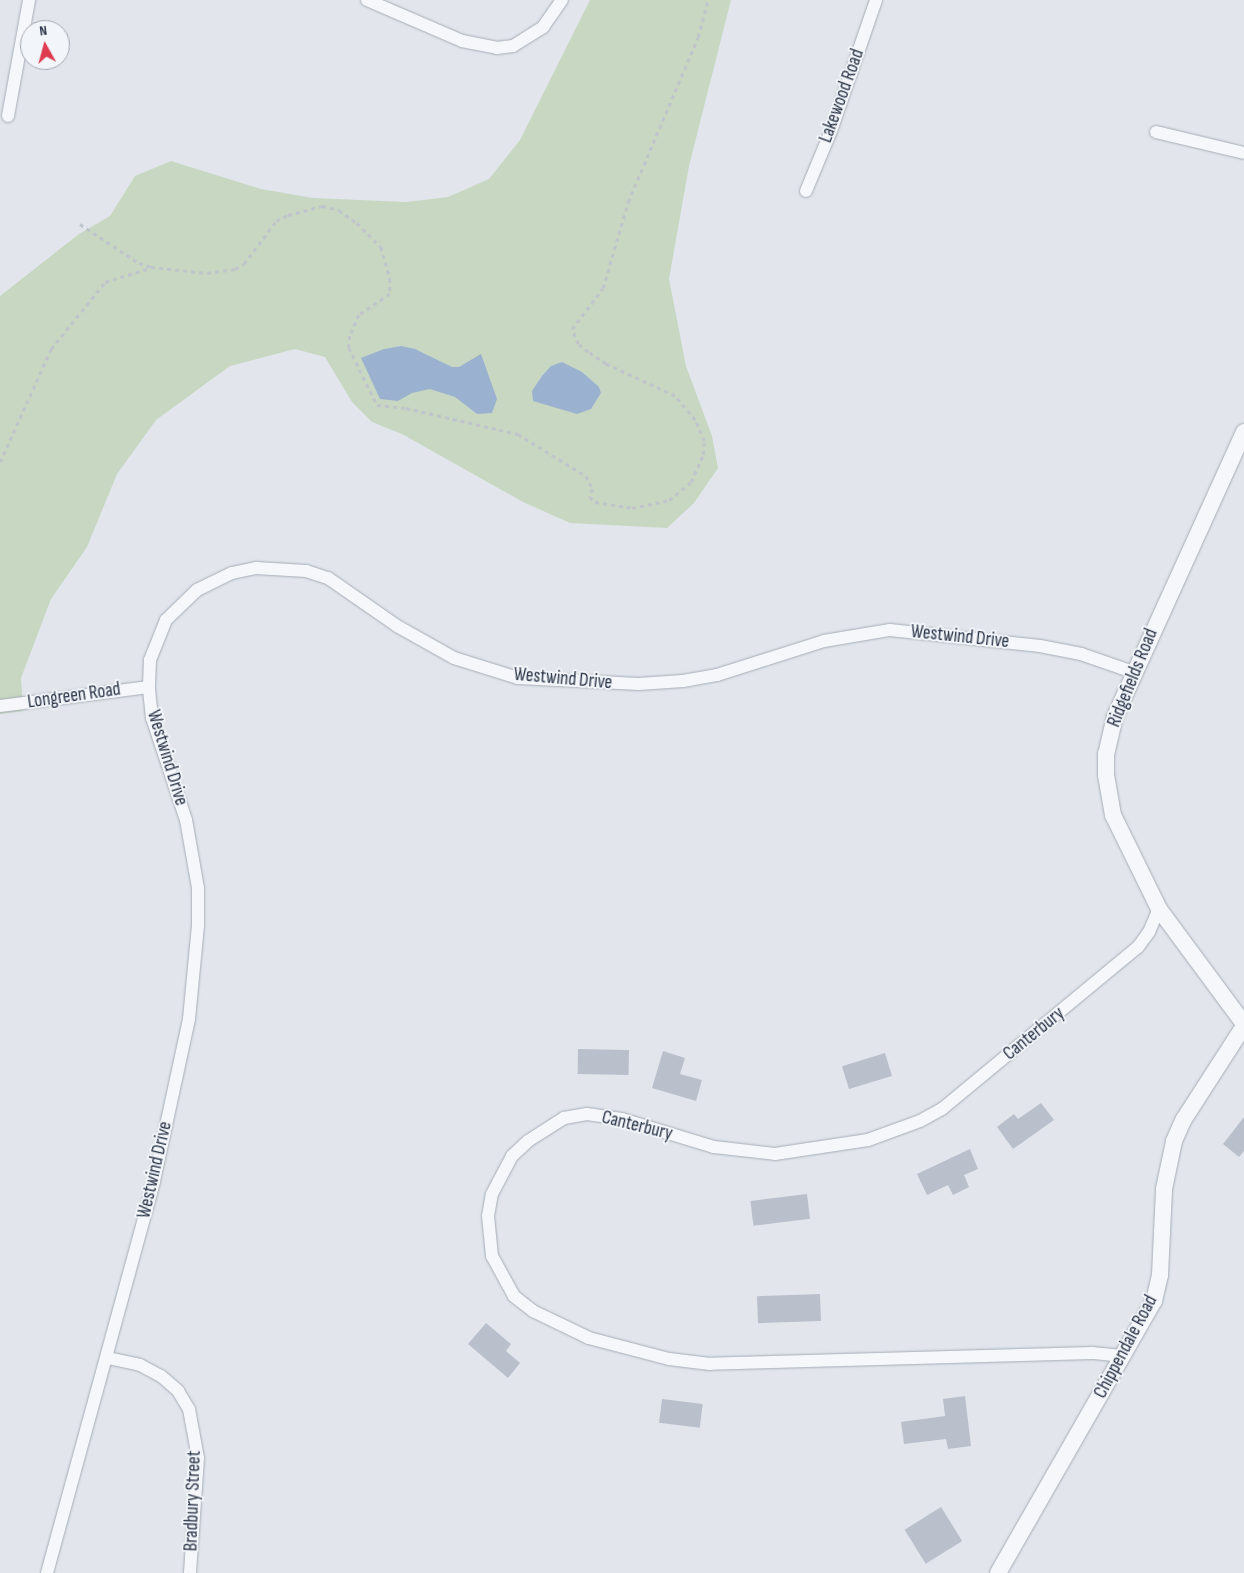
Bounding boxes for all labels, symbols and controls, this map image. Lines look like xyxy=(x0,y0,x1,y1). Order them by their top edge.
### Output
north arrow xyxy=(20,20,70,70)
text: N xyxy=(38,22,48,40)
street label: Lakewood Road xyxy=(815,46,869,146)
street label: Westwind Drive xyxy=(910,621,1010,653)
street label: Ridgefields Road xyxy=(1103,625,1163,731)
street label: Westwind Drive xyxy=(513,663,613,695)
street label: Longreen Road xyxy=(26,678,122,714)
street label: Westwind Drive xyxy=(142,707,192,809)
street label: Canterbury xyxy=(999,1002,1069,1066)
street label: Canterbury xyxy=(599,1106,675,1146)
street label: Westwind Drive xyxy=(133,1119,177,1221)
street label: Chippendale Road xyxy=(1089,1292,1163,1402)
street label: Bradbury Street xyxy=(180,1450,206,1552)

